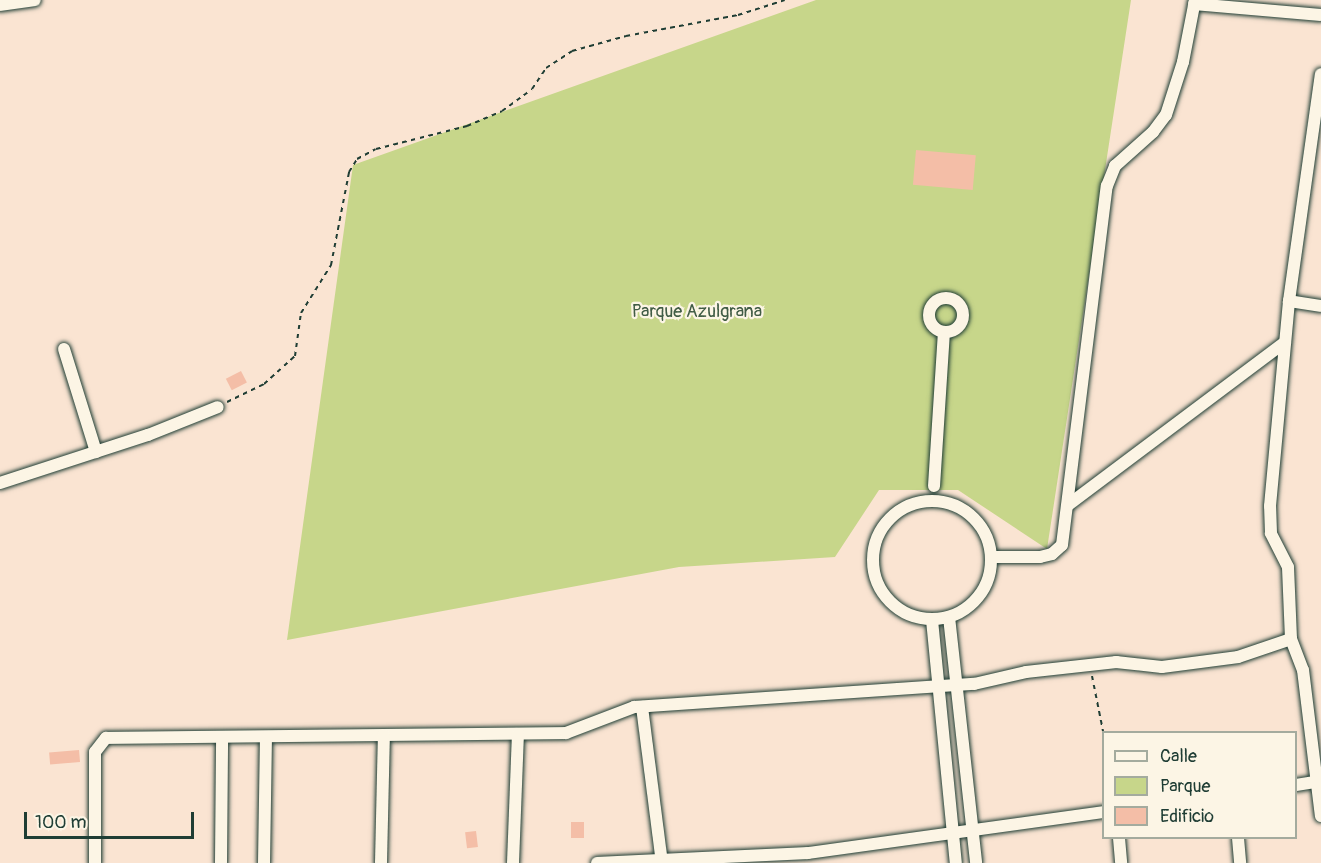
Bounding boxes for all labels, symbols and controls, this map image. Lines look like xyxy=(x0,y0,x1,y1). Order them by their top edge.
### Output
park label: Parque Azulgrana xyxy=(632,301,762,323)
legend xyxy=(1102,731,1297,839)
text: Calle xyxy=(1160,745,1197,768)
text: Parque xyxy=(1160,775,1210,798)
scale bar xyxy=(27,800,196,838)
text: Edificio xyxy=(1160,805,1214,828)
text: 100 m xyxy=(35,811,87,834)

